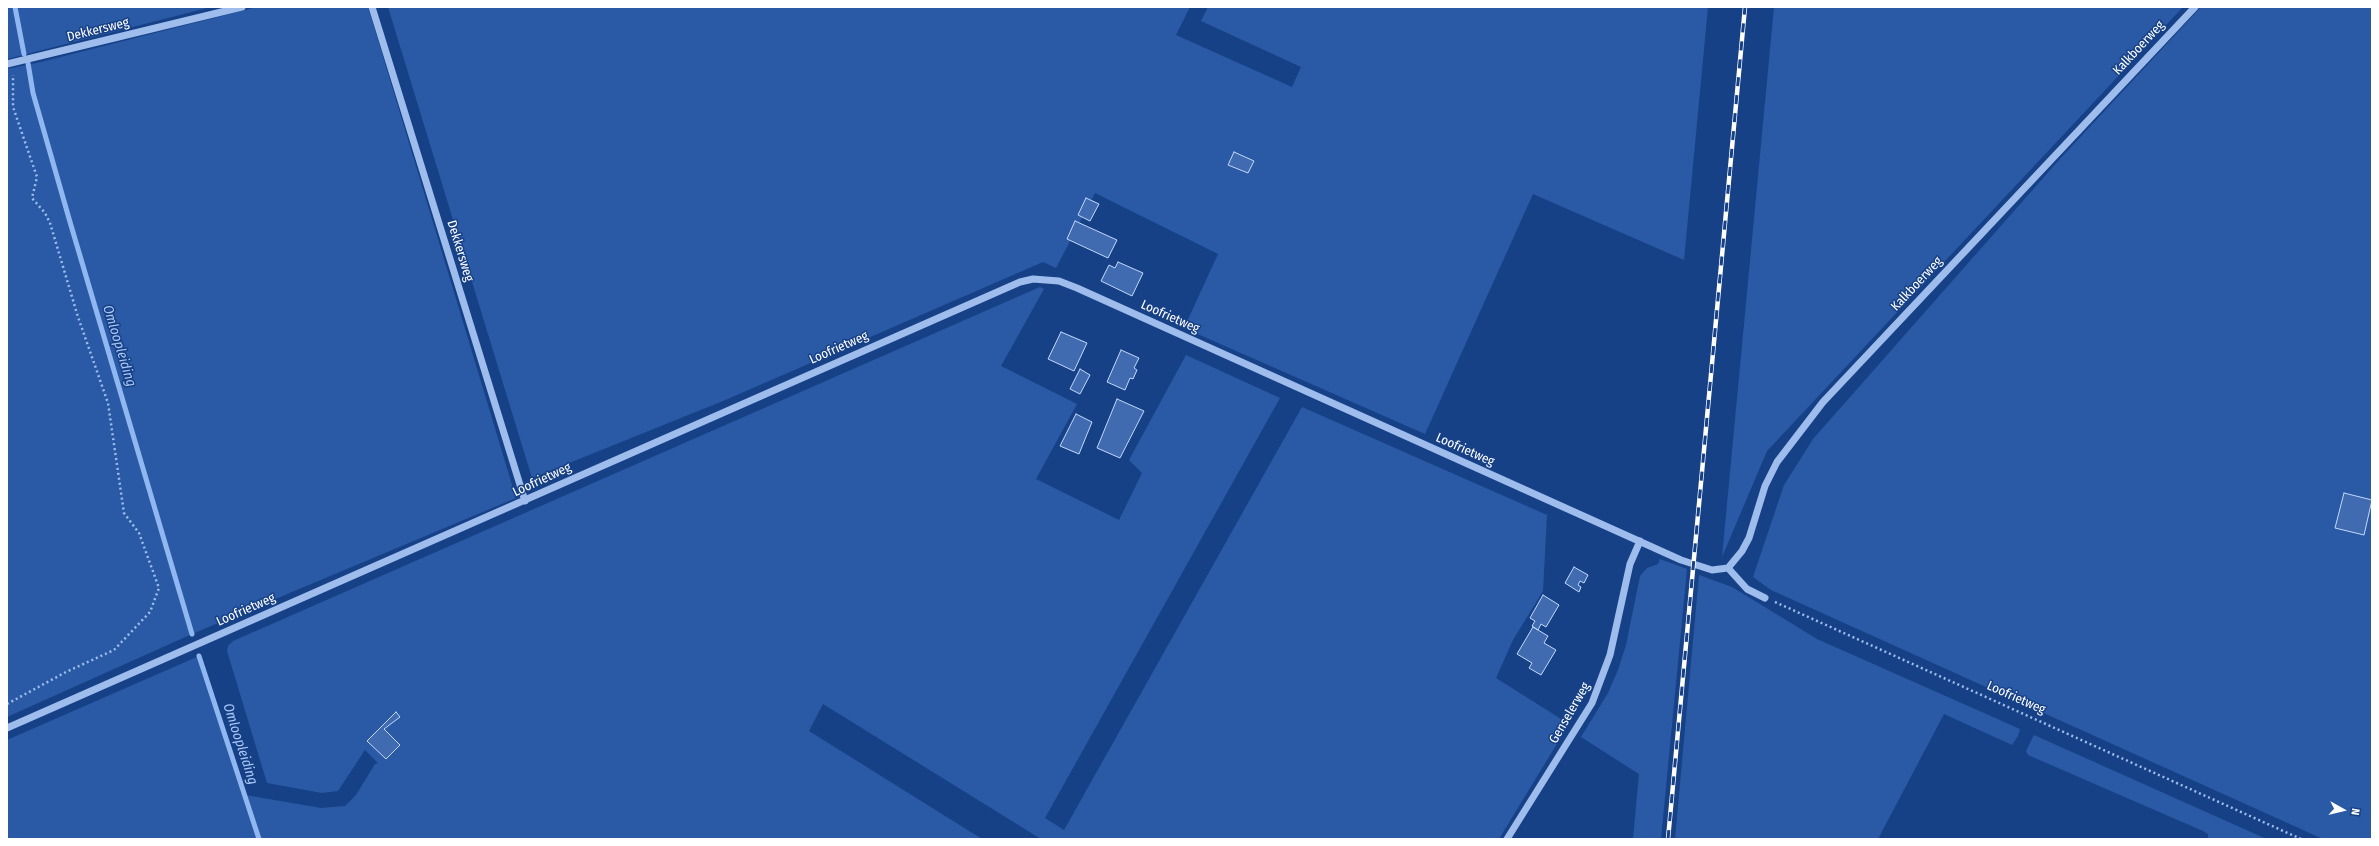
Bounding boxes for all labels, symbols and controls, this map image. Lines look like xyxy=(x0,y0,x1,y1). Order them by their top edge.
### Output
street label: Dekkersweg xyxy=(65,15,131,45)
street label: Kalkboerweg xyxy=(2110,18,2168,78)
street label: Dekkersweg xyxy=(443,218,477,284)
street label: Kalkboerweg xyxy=(1888,254,1946,314)
street label: Loofrietweg xyxy=(1138,297,1202,337)
water label: Omloopleiding xyxy=(99,303,139,389)
street label: Loofrietweg xyxy=(807,328,871,368)
street label: Loofrietweg xyxy=(1433,430,1497,470)
street label: Loofrietweg xyxy=(510,460,574,500)
street label: Loofrietweg xyxy=(214,590,278,630)
street label: Loofrietweg xyxy=(1984,678,2048,718)
street label: Genselerweg xyxy=(1546,680,1594,746)
water label: Omloopleiding xyxy=(219,701,261,787)
north arrow xyxy=(2323,790,2363,830)
text: N xyxy=(2348,808,2362,816)

